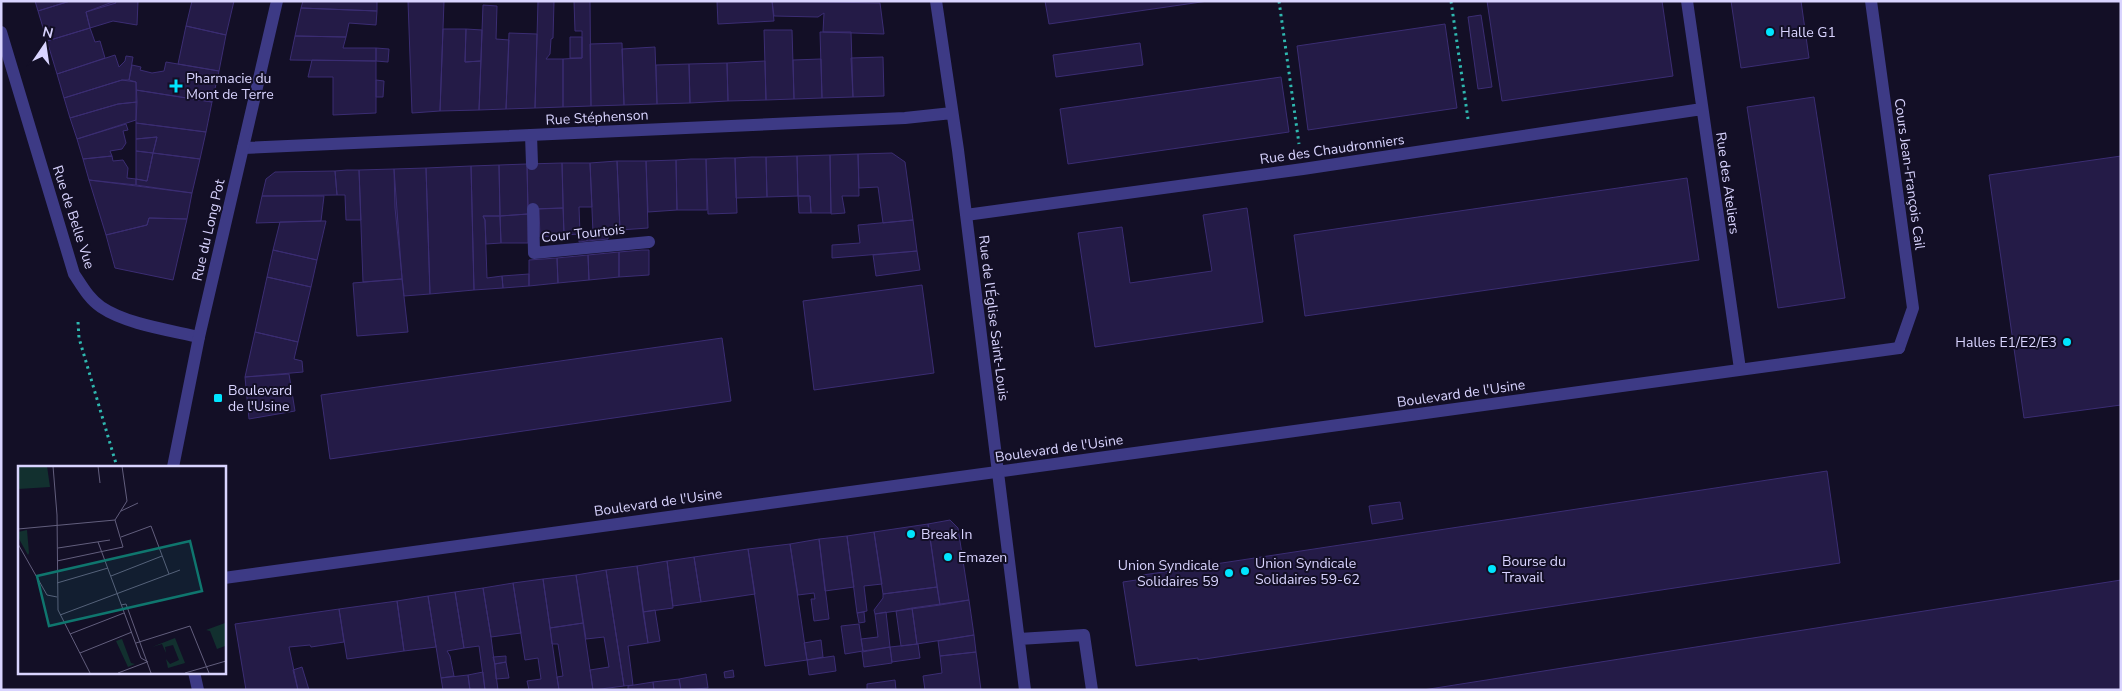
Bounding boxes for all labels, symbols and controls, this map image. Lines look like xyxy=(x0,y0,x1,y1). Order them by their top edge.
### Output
north arrow xyxy=(20,20,70,70)
text: N xyxy=(41,22,55,43)
place label: Halle G1 xyxy=(1780,23,1836,42)
marker: Halle G1 xyxy=(1764,26,1776,38)
place label: Pharmacie du Mont de Terre xyxy=(186,69,274,104)
marker: Pharmacie du Mont de Terre xyxy=(170,80,182,92)
street label: Cours Jean-François Cail xyxy=(1889,97,1930,252)
street label: Rue Stéphenson xyxy=(545,105,649,130)
street label: Rue des Chaudronniers xyxy=(1258,130,1406,169)
street label: Rue des Ateliers xyxy=(1711,131,1744,236)
street label: Rue de Belle Vue xyxy=(48,163,99,271)
street label: Rue du Long Pot xyxy=(188,177,229,283)
street label: Cour Tourtois xyxy=(540,220,626,247)
street label: Rue de l'Église Saint-Louis xyxy=(974,234,1013,402)
place label: Halles E1/E2/E3 xyxy=(1955,333,2057,352)
marker: Halles E1/E2/E3 xyxy=(2061,336,2073,348)
street label: Boulevard de l'Usine xyxy=(1396,375,1526,412)
place label: Boulevard de l'Usine xyxy=(228,381,292,416)
marker: Boulevard de l'Usine xyxy=(212,392,224,404)
street label: Boulevard de l'Usine xyxy=(994,430,1124,467)
inset map xyxy=(18,466,225,674)
street label: Boulevard de l'Usine xyxy=(593,484,723,521)
place label: Break In xyxy=(921,525,972,544)
marker: Break In xyxy=(905,528,917,540)
place label: Emazen xyxy=(958,548,1007,567)
marker: Emazen xyxy=(942,551,954,563)
place label: Bourse du Travail xyxy=(1502,552,1566,587)
place label: Union Syndicale Solidaires 59-62 xyxy=(1255,554,1360,589)
place label: Union Syndicale Solidaires 59 xyxy=(1118,556,1219,591)
marker: Bourse du Travail xyxy=(1486,563,1498,575)
marker: Union Syndicale Solidaires 59-62 xyxy=(1239,565,1251,577)
marker: Union Syndicale Solidaires 59 xyxy=(1223,567,1235,579)

